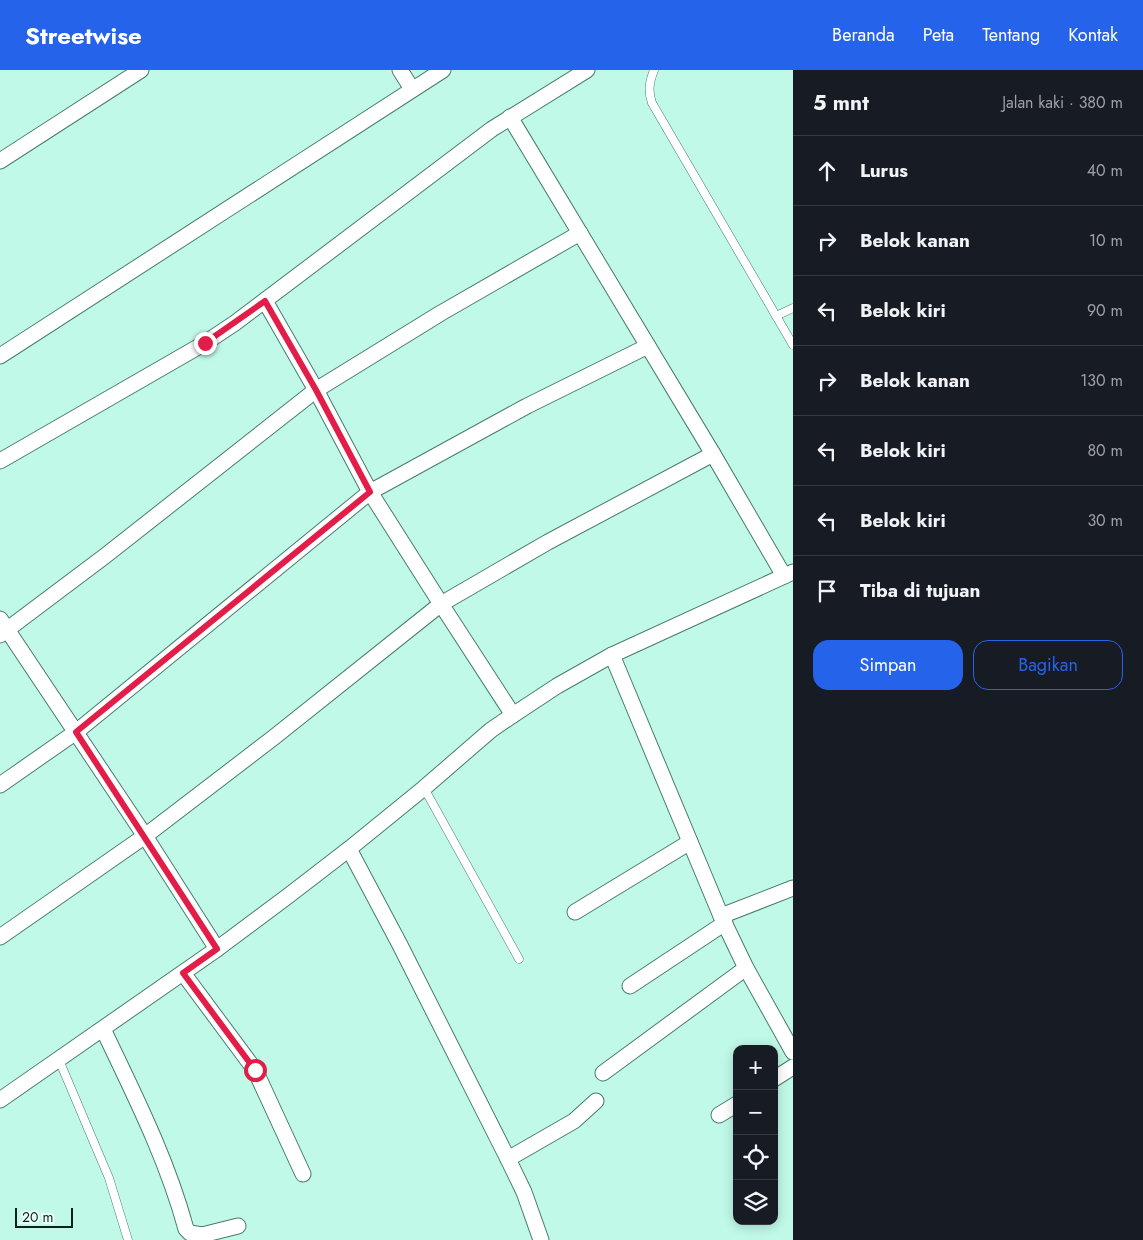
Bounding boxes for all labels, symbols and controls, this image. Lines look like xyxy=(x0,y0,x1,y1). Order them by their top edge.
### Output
text: Streetwise xyxy=(25,18,142,53)
text: Beranda xyxy=(832,22,895,48)
text: Peta xyxy=(923,22,954,48)
text: Tentang xyxy=(982,22,1040,48)
text: Kontak xyxy=(1068,22,1118,48)
text: 5 mnt xyxy=(813,88,869,118)
text: Jalan kaki · 380 m xyxy=(1002,91,1123,114)
icon: ahead xyxy=(813,157,841,185)
text: Lurus xyxy=(860,157,908,184)
text: 40 m xyxy=(1087,159,1123,182)
icon: right xyxy=(813,227,841,255)
text: Belok kanan xyxy=(860,227,970,254)
text: 10 m xyxy=(1089,229,1123,252)
icon: left xyxy=(813,297,841,325)
text: Belok kiri xyxy=(860,297,946,324)
text: 90 m xyxy=(1087,299,1123,322)
route end xyxy=(194,332,217,355)
icon: right xyxy=(813,367,841,395)
text: Belok kanan xyxy=(860,367,970,394)
text: 130 m xyxy=(1080,369,1123,392)
icon: left xyxy=(813,437,841,465)
text: Belok kiri xyxy=(860,437,946,464)
text: 80 m xyxy=(1087,439,1123,462)
icon: left xyxy=(813,507,841,535)
text: Belok kiri xyxy=(860,507,946,534)
text: 30 m xyxy=(1087,509,1123,532)
icon: arrive xyxy=(813,577,841,605)
text: Tiba di tujuan xyxy=(860,577,980,604)
button: Simpan xyxy=(813,640,963,690)
button: Bagikan xyxy=(973,640,1123,690)
map controls xyxy=(733,1045,778,1225)
button: + xyxy=(733,1045,778,1090)
route start xyxy=(244,1059,267,1082)
button: − xyxy=(733,1090,778,1135)
button: locate xyxy=(733,1135,778,1180)
button: layers xyxy=(733,1180,778,1225)
scale bar xyxy=(15,1205,72,1228)
text: 20 m xyxy=(22,1207,54,1227)

